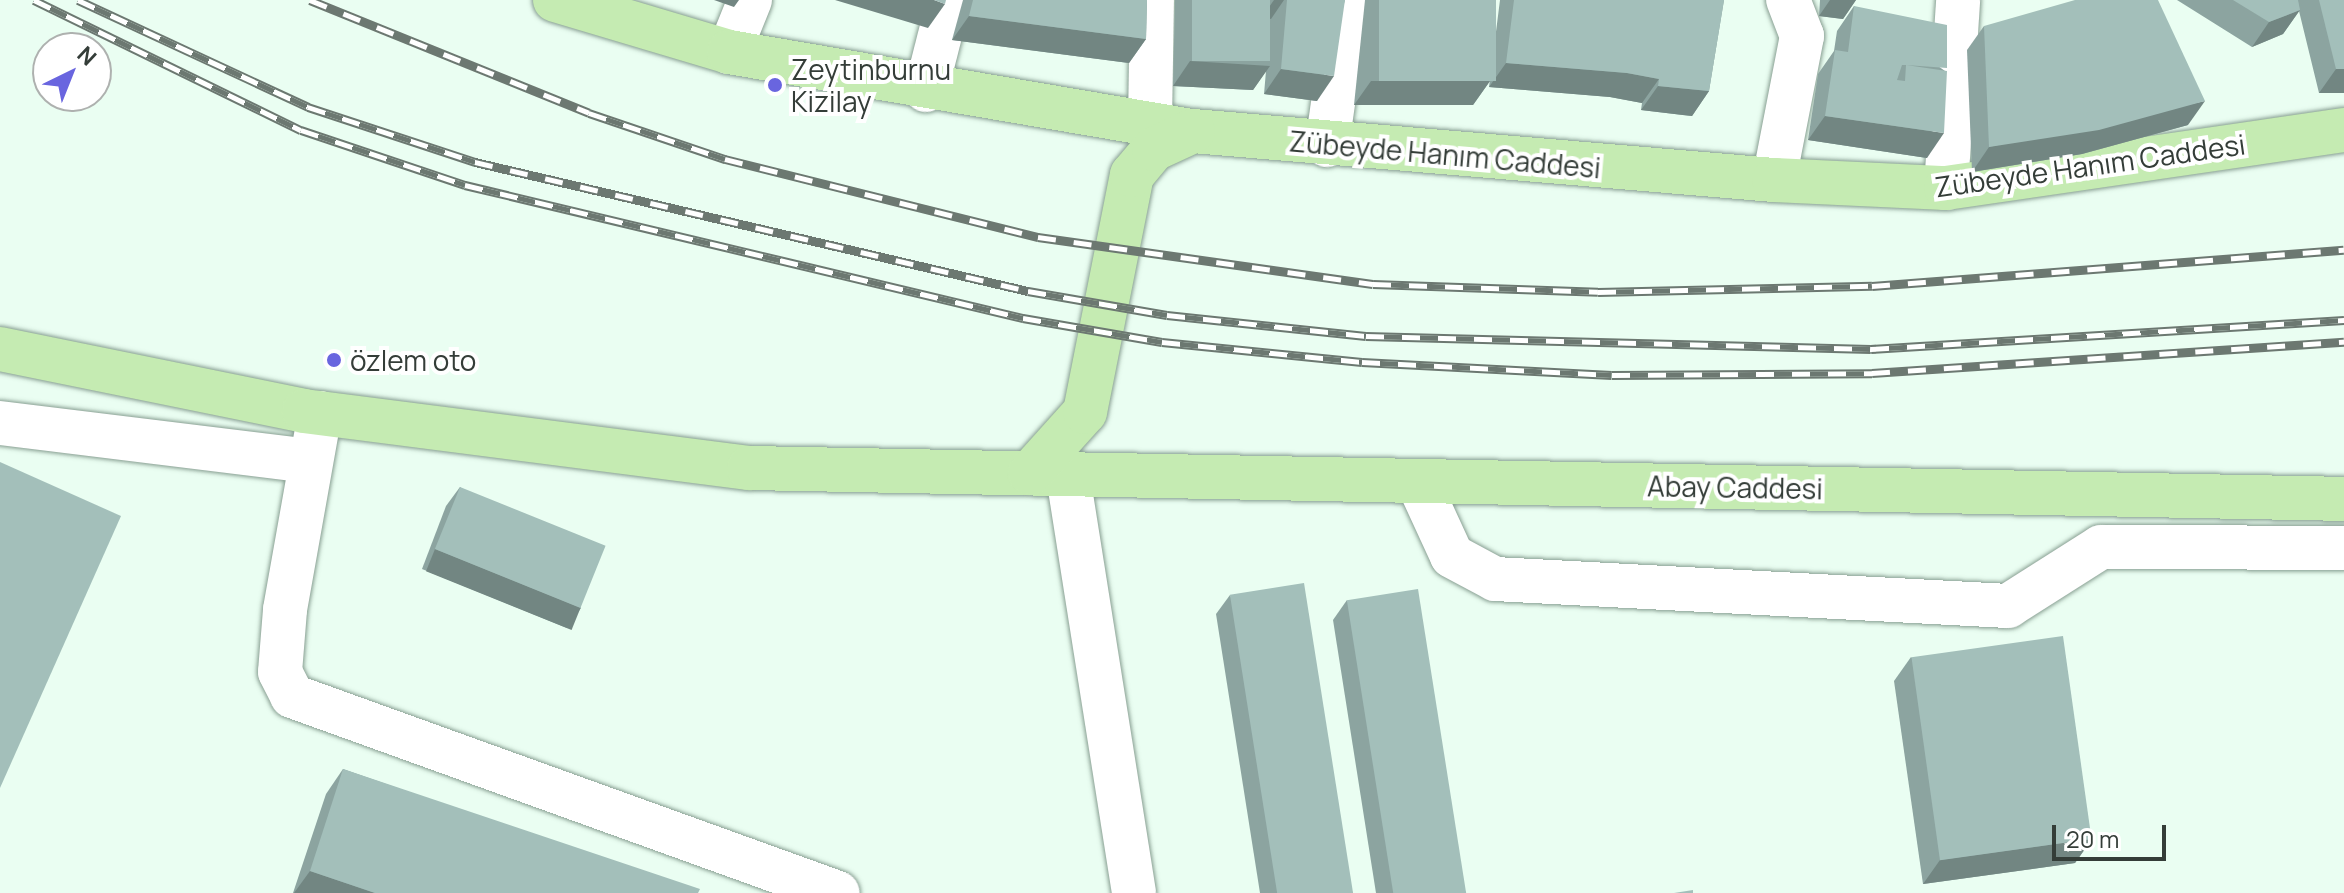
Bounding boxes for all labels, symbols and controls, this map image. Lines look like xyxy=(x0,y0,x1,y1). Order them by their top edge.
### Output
north arrow xyxy=(32,32,112,112)
text: N xyxy=(71,40,103,72)
place label: Zeytinburnu Kizilay xyxy=(791,52,951,118)
marker: Zeytinburnu Kizilay xyxy=(766,76,784,94)
street label: Zübeyde Hanım Caddesi xyxy=(1288,124,1602,184)
street label: Zübeyde Hanım Caddesi xyxy=(1933,127,2247,203)
place label: özlem oto xyxy=(350,343,476,377)
marker: özlem oto xyxy=(325,351,343,369)
street label: Abay Caddesi xyxy=(1647,469,1823,505)
scale bar xyxy=(2056,809,2170,859)
text: 20 m xyxy=(2066,822,2119,855)

